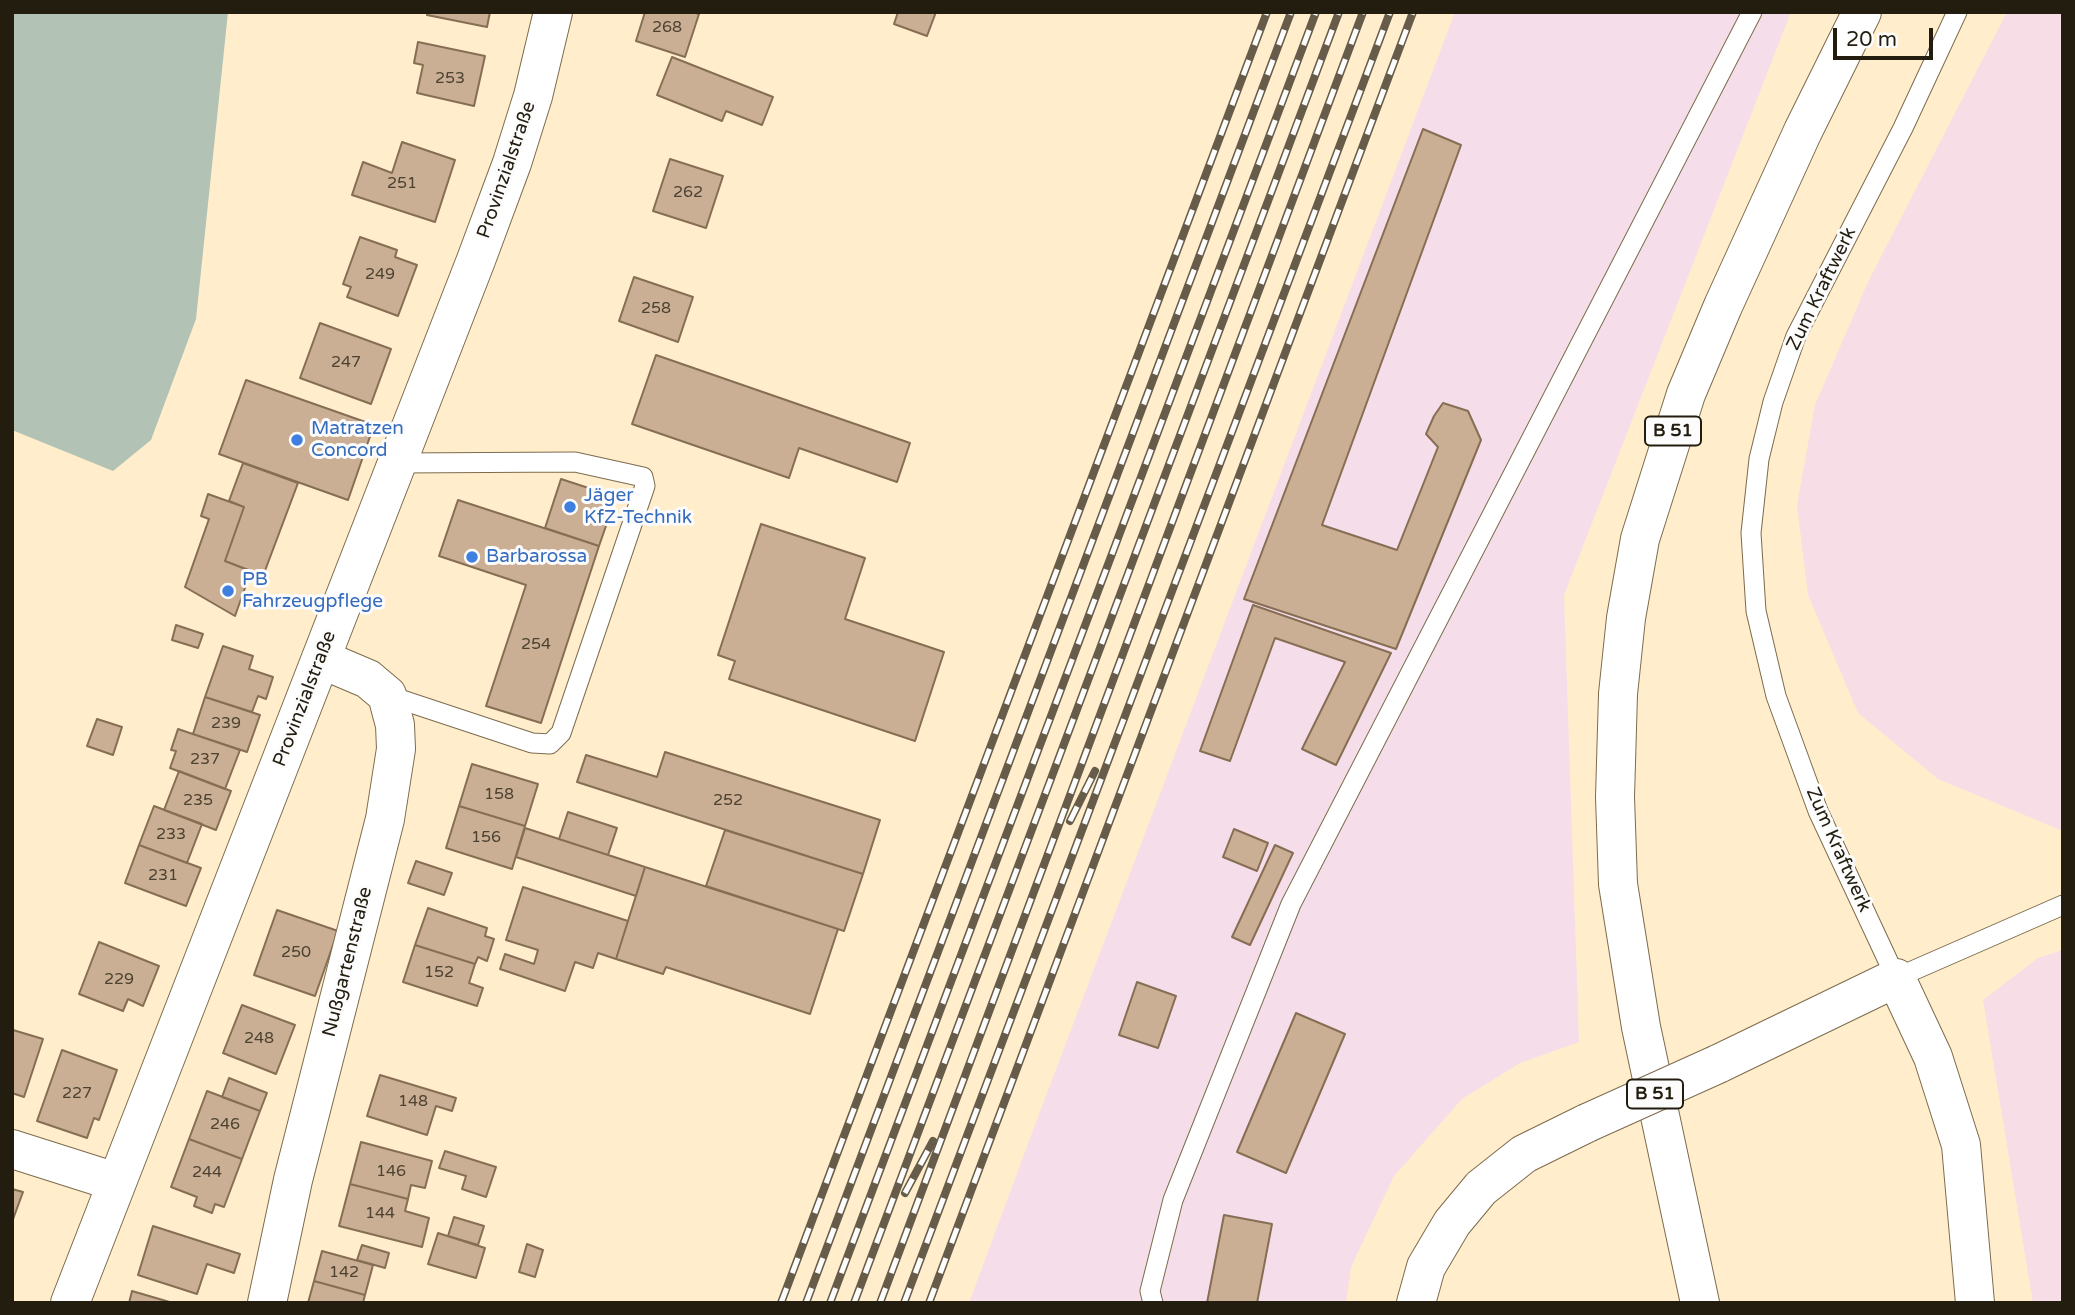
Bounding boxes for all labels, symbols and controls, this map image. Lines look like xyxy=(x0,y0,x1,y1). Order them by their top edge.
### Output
scale bar xyxy=(1837,14,1937,58)
house number: 268 xyxy=(652,18,682,38)
text: 20 m xyxy=(1846,27,1897,52)
house number: 253 xyxy=(435,69,465,89)
street label: Provinzialstraße xyxy=(473,98,541,242)
house number: 251 xyxy=(387,174,417,194)
house number: 262 xyxy=(673,183,703,203)
street label: Zum Kraftwerk xyxy=(1782,224,1862,354)
house number: 249 xyxy=(365,265,395,285)
house number: 258 xyxy=(641,299,671,319)
house number: 247 xyxy=(331,353,361,373)
road number: B 51 xyxy=(1645,416,1701,446)
place label: Matratzen Concord xyxy=(311,418,404,462)
marker: Matratzen Concord xyxy=(289,432,305,448)
place label: Jäger KfZ-Technik xyxy=(584,485,692,529)
marker: Jäger KfZ-Technik xyxy=(562,499,578,515)
place label: Barbarossa xyxy=(486,546,587,568)
marker: Barbarossa xyxy=(464,549,480,565)
place label: PB Fahrzeugpflege xyxy=(242,569,383,613)
marker: PB Fahrzeugpflege xyxy=(220,583,236,599)
street label: Provinzialstraße xyxy=(269,628,341,770)
house number: 254 xyxy=(521,635,551,655)
house number: 239 xyxy=(211,714,241,734)
house number: 237 xyxy=(190,750,220,770)
street label: Zum Kraftwerk xyxy=(1800,784,1876,916)
house number: 158 xyxy=(484,785,514,805)
house number: 235 xyxy=(183,791,213,811)
house number: 252 xyxy=(713,791,743,811)
house number: 233 xyxy=(156,825,186,845)
house number: 156 xyxy=(471,828,501,848)
house number: 231 xyxy=(148,866,178,886)
street label: Nußgartenstraße xyxy=(318,884,378,1040)
house number: 250 xyxy=(281,943,311,963)
house number: 152 xyxy=(424,963,454,983)
house number: 229 xyxy=(104,970,134,990)
house number: 248 xyxy=(244,1029,274,1049)
road number: B 51 xyxy=(1627,1079,1683,1108)
house number: 227 xyxy=(62,1084,92,1104)
house number: 148 xyxy=(398,1092,428,1112)
house number: 246 xyxy=(210,1115,240,1135)
house number: 146 xyxy=(376,1162,406,1182)
house number: 244 xyxy=(192,1163,222,1183)
house number: 144 xyxy=(365,1204,395,1224)
house number: 142 xyxy=(329,1263,359,1283)

